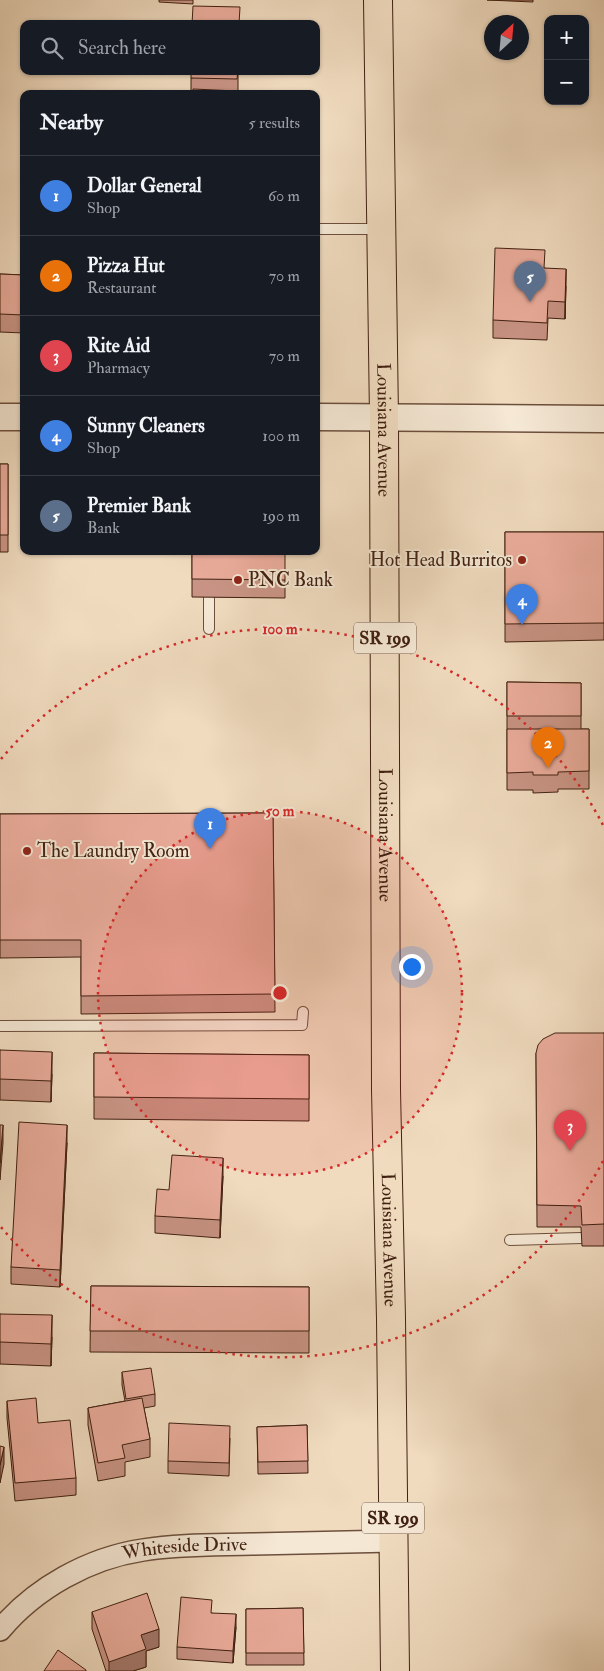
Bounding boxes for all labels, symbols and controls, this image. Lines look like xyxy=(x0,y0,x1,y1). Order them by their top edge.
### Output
north arrow xyxy=(484,15,529,60)
map controls xyxy=(544,15,589,105)
button: + xyxy=(544,15,589,60)
search box xyxy=(20,20,320,75)
icon: search xyxy=(38,34,66,62)
text: Search here xyxy=(78,36,166,60)
button: − xyxy=(544,60,589,105)
text: Nearby xyxy=(40,109,103,136)
text: 5 results xyxy=(249,113,300,133)
text: Dollar General xyxy=(87,174,202,198)
text: 1 xyxy=(53,186,59,206)
text: 60 m xyxy=(268,186,300,206)
text: Shop xyxy=(87,198,120,218)
text: Pizza Hut xyxy=(87,254,165,278)
pin: 5 xyxy=(514,261,546,302)
text: 2 xyxy=(52,266,60,286)
text: 70 m xyxy=(269,266,300,286)
text: Restaurant xyxy=(87,278,156,298)
text: Rite Aid xyxy=(87,334,150,358)
text: 3 xyxy=(53,346,59,366)
text: 70 m xyxy=(269,346,300,366)
text: Pharmacy xyxy=(87,358,150,378)
street label: Louisiana Avenue xyxy=(371,363,396,497)
text: Sunny Cleaners xyxy=(87,414,205,438)
text: 4 xyxy=(52,426,60,446)
text: 100 m xyxy=(262,426,300,446)
text: Shop xyxy=(87,438,120,458)
text: Premier Bank xyxy=(87,494,191,518)
text: 5 xyxy=(52,506,60,526)
text: 190 m xyxy=(262,506,300,526)
text: Bank xyxy=(87,518,120,538)
place label: Hot Head Burritos xyxy=(370,548,512,572)
marker: Hot Head Burritos xyxy=(516,554,528,566)
place label: PNC Bank xyxy=(248,568,333,592)
marker: PNC Bank xyxy=(232,574,244,586)
pin: 4 xyxy=(506,584,538,625)
text: 100 m xyxy=(262,620,298,639)
road number: SR 199 xyxy=(354,622,416,654)
pin: 2 xyxy=(532,727,564,768)
street label: Louisiana Avenue xyxy=(373,768,397,902)
text: 50 m xyxy=(266,802,295,821)
pin: 1 xyxy=(194,808,226,849)
place label: The Laundry Room xyxy=(37,839,190,863)
marker: The Laundry Room xyxy=(21,845,33,857)
your location xyxy=(399,954,425,980)
centre of rings xyxy=(271,984,289,1002)
pin: 3 xyxy=(554,1110,586,1151)
street label: Louisiana Avenue xyxy=(376,1173,403,1307)
road number: SR 199 xyxy=(362,1502,424,1534)
street label: Whiteside Drive xyxy=(119,1532,247,1566)

